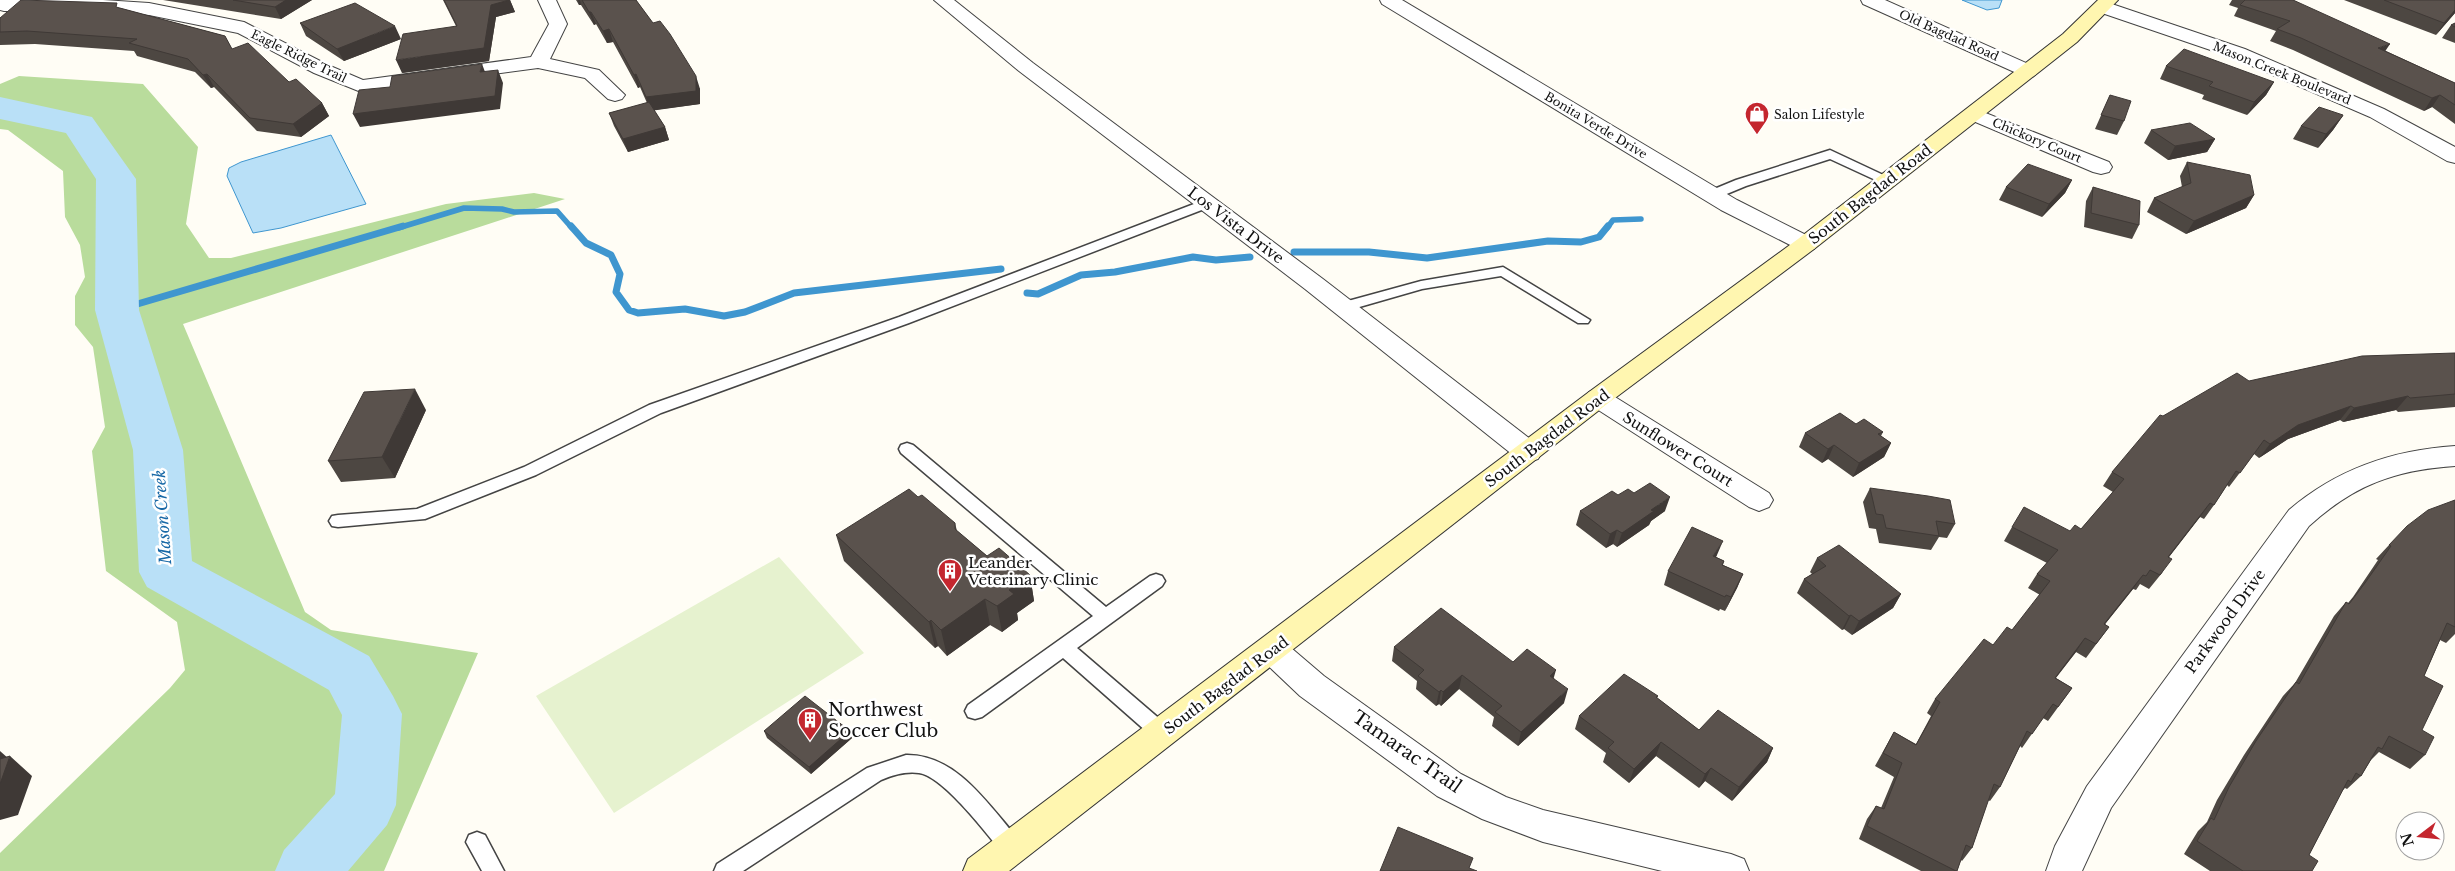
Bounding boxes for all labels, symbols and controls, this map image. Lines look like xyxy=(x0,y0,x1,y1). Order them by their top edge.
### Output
street label: Old Bagdad Road xyxy=(1897,6,2001,64)
street label: Eagle Ridge Trail xyxy=(249,26,349,86)
street label: Mason Creek Boulevard xyxy=(2211,38,2353,108)
street label: Bonita Verde Drive xyxy=(1542,88,1650,162)
shop icon: Salon Lifestyle xyxy=(1744,101,1770,135)
place label: Salon Lifestyle xyxy=(1774,107,1865,122)
street label: Chickory Court xyxy=(1990,114,2084,166)
street label: South Bagdad Road xyxy=(1805,140,1935,248)
street label: Los Vista Drive xyxy=(1184,183,1288,267)
street label: South Bagdad Road xyxy=(1481,385,1613,491)
street label: Sunflower Court xyxy=(1619,407,1737,491)
water label: Mason Creek xyxy=(149,469,175,566)
place label: Leander Veterinary Clinic xyxy=(967,553,1098,589)
building icon: Leander Veterinary Clinic xyxy=(937,558,963,592)
street label: Parkwood Drive xyxy=(2181,565,2269,677)
street label: South Bagdad Road xyxy=(1160,632,1292,738)
place label: Northwest Soccer Club xyxy=(828,699,938,742)
street label: Tamarac Trail xyxy=(1348,706,1466,798)
building icon: Northwest Soccer Club xyxy=(797,707,823,741)
north arrow xyxy=(2395,811,2445,861)
text: N xyxy=(2397,831,2418,848)

